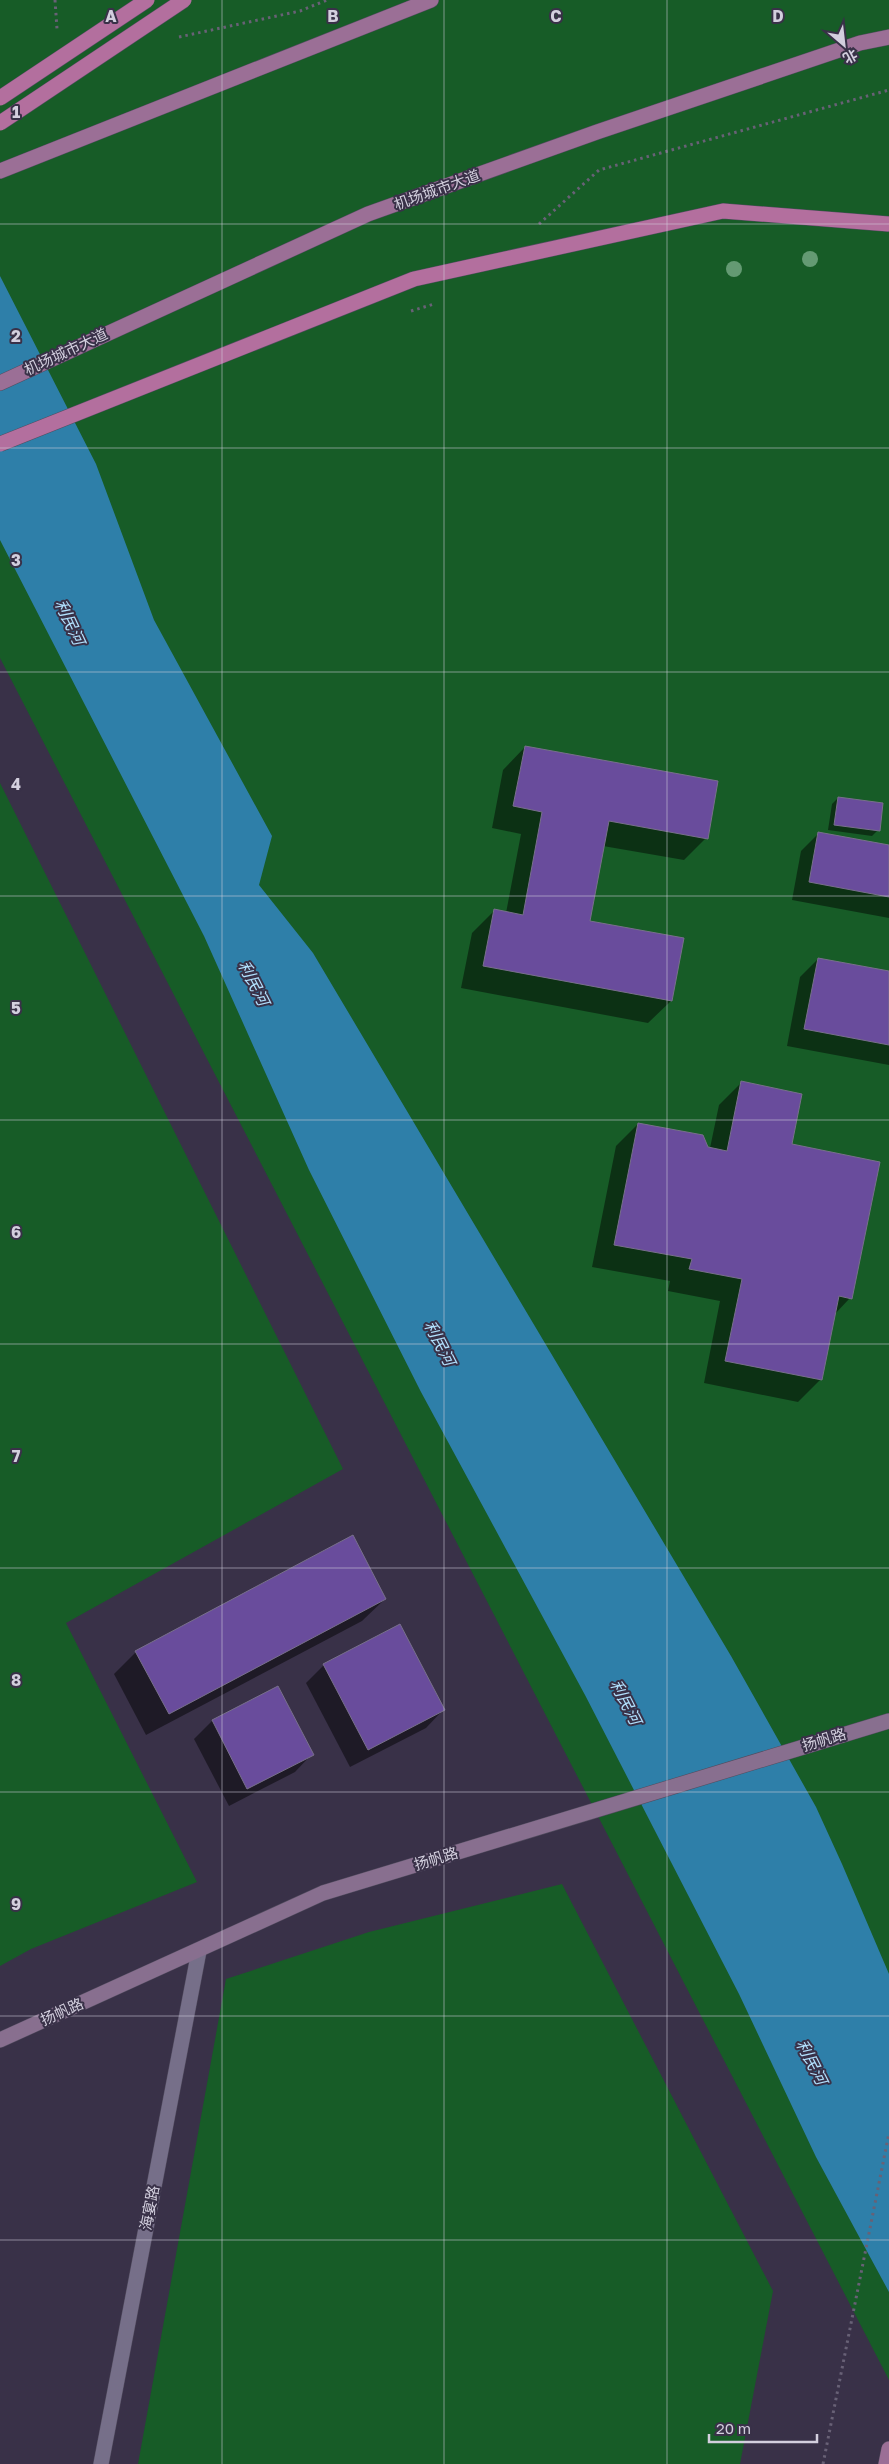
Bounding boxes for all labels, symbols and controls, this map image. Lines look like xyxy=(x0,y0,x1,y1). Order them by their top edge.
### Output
text: A xyxy=(105,6,117,26)
text: B xyxy=(327,6,339,26)
text: C xyxy=(550,6,562,26)
text: D xyxy=(772,6,784,26)
north arrow xyxy=(819,20,869,70)
text: 北 xyxy=(840,46,861,68)
text: 1 xyxy=(12,102,20,122)
street label: 机场城市大道 xyxy=(391,165,482,213)
street label: 机场城市大道 xyxy=(21,324,110,378)
text: 2 xyxy=(11,326,21,346)
text: 3 xyxy=(11,550,21,570)
water label: 利民河 xyxy=(51,596,90,651)
text: 4 xyxy=(11,774,21,794)
water label: 利民河 xyxy=(234,957,275,1012)
text: 5 xyxy=(11,998,21,1018)
text: 6 xyxy=(11,1222,21,1242)
water label: 利民河 xyxy=(420,1317,461,1372)
text: 7 xyxy=(12,1446,21,1466)
text: 8 xyxy=(11,1670,21,1690)
water label: 利民河 xyxy=(606,1676,647,1731)
street label: 扬帆路 xyxy=(800,1724,848,1754)
street label: 扬帆路 xyxy=(412,1843,460,1873)
text: 9 xyxy=(11,1894,21,1914)
street label: 扬帆路 xyxy=(37,1994,86,2028)
water label: 利民河 xyxy=(792,2036,833,2091)
street label: 海宴路 xyxy=(136,2184,162,2232)
scale bar xyxy=(709,2412,816,2444)
text: 20 m xyxy=(716,2419,751,2437)

